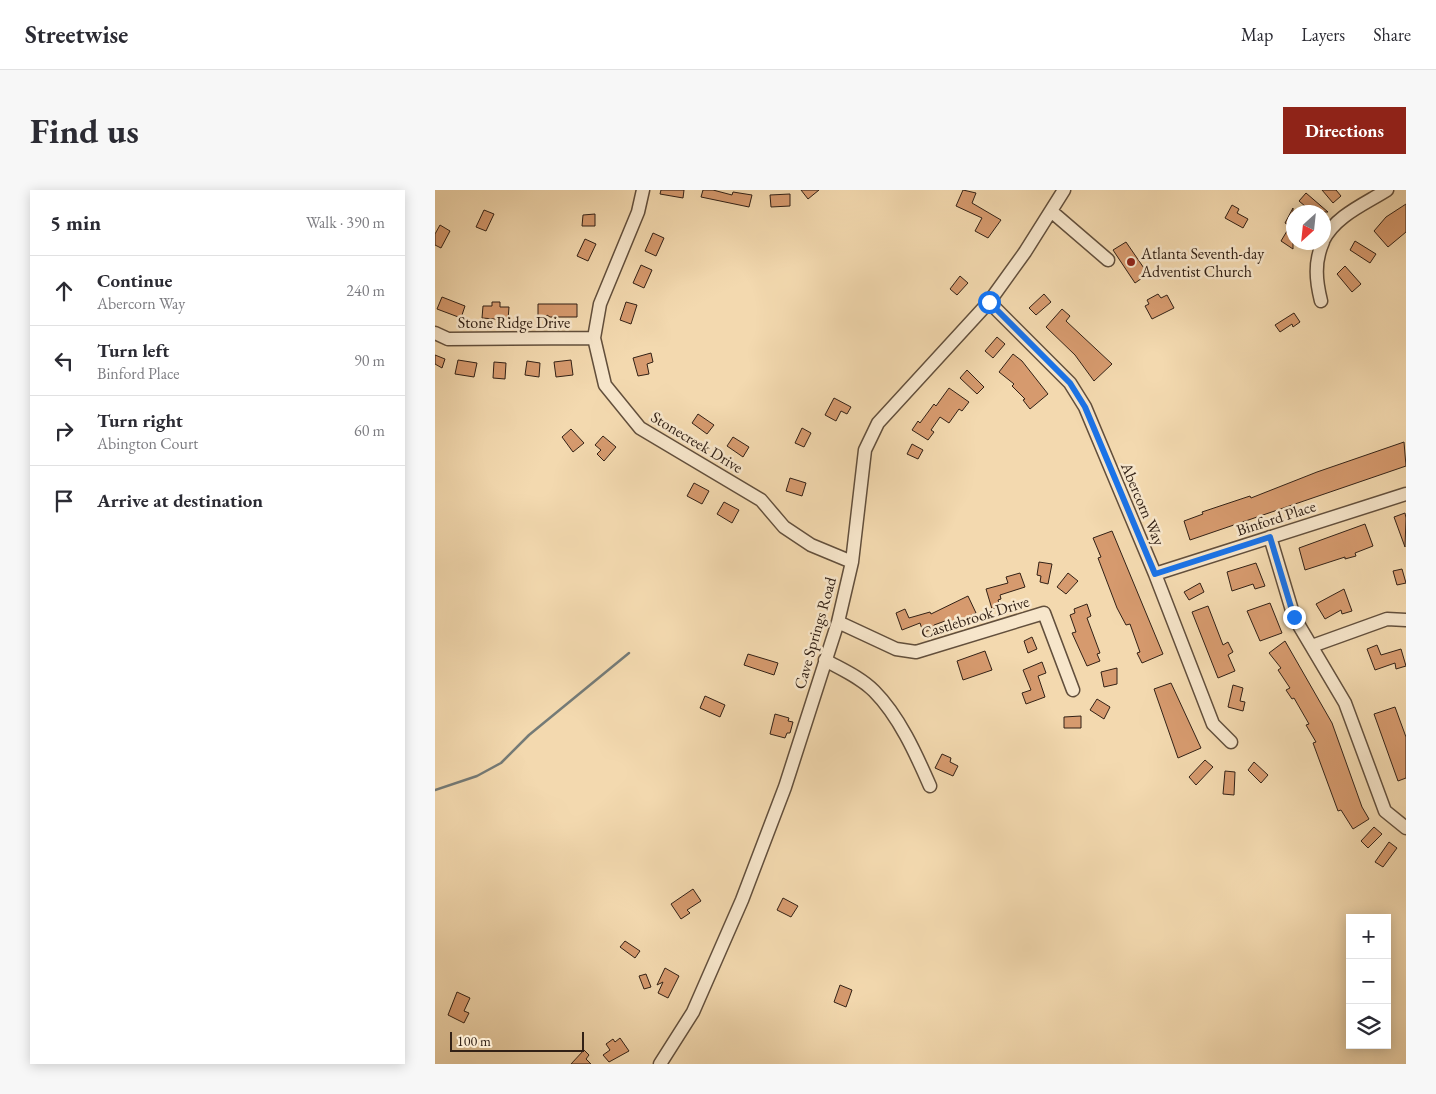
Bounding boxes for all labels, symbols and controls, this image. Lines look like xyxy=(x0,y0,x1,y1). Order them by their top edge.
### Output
text: Streetwise xyxy=(25,19,128,50)
text: Map xyxy=(1241,23,1273,46)
text: Layers xyxy=(1301,23,1345,46)
text: Share xyxy=(1373,23,1411,46)
button: Directions xyxy=(1283,107,1406,154)
text: Find us xyxy=(30,108,139,153)
north arrow xyxy=(1286,205,1331,250)
text: 5 min xyxy=(50,209,101,236)
text: Walk · 390 m xyxy=(306,212,385,233)
place label: Atlanta Seventh-day Adventist Church xyxy=(1140,243,1265,282)
marker: Atlanta Seventh-day Adventist Church xyxy=(1125,256,1137,268)
text: Continue xyxy=(97,268,172,293)
icon: ahead xyxy=(50,277,78,305)
text: 240 m xyxy=(346,280,385,301)
route start xyxy=(978,291,1001,314)
text: Abercorn Way xyxy=(97,293,185,314)
street label: Stone Ridge Drive xyxy=(458,312,570,333)
text: Turn left xyxy=(97,338,169,363)
icon: left xyxy=(50,347,78,375)
text: 90 m xyxy=(354,350,385,371)
text: Binford Place xyxy=(97,363,180,384)
street label: Stonecreek Drive xyxy=(647,406,747,478)
text: Turn right xyxy=(97,408,183,433)
icon: right xyxy=(50,417,78,445)
text: 60 m xyxy=(354,420,385,441)
text: Abington Court xyxy=(97,433,198,454)
street label: Abercorn Way xyxy=(1116,458,1170,550)
icon: arrive xyxy=(50,487,78,515)
text: Arrive at destination xyxy=(97,488,263,513)
street label: Binford Place xyxy=(1234,495,1318,541)
street label: Cave Springs Road xyxy=(789,574,841,692)
street label: Castlebrook Drive xyxy=(918,591,1032,643)
route end xyxy=(1283,606,1306,629)
map controls xyxy=(1346,914,1391,1049)
button: + xyxy=(1346,914,1391,959)
button: − xyxy=(1346,959,1391,1004)
button: layers xyxy=(1346,1004,1391,1049)
scale bar xyxy=(450,1029,584,1052)
text: 100 m xyxy=(457,1032,491,1050)

